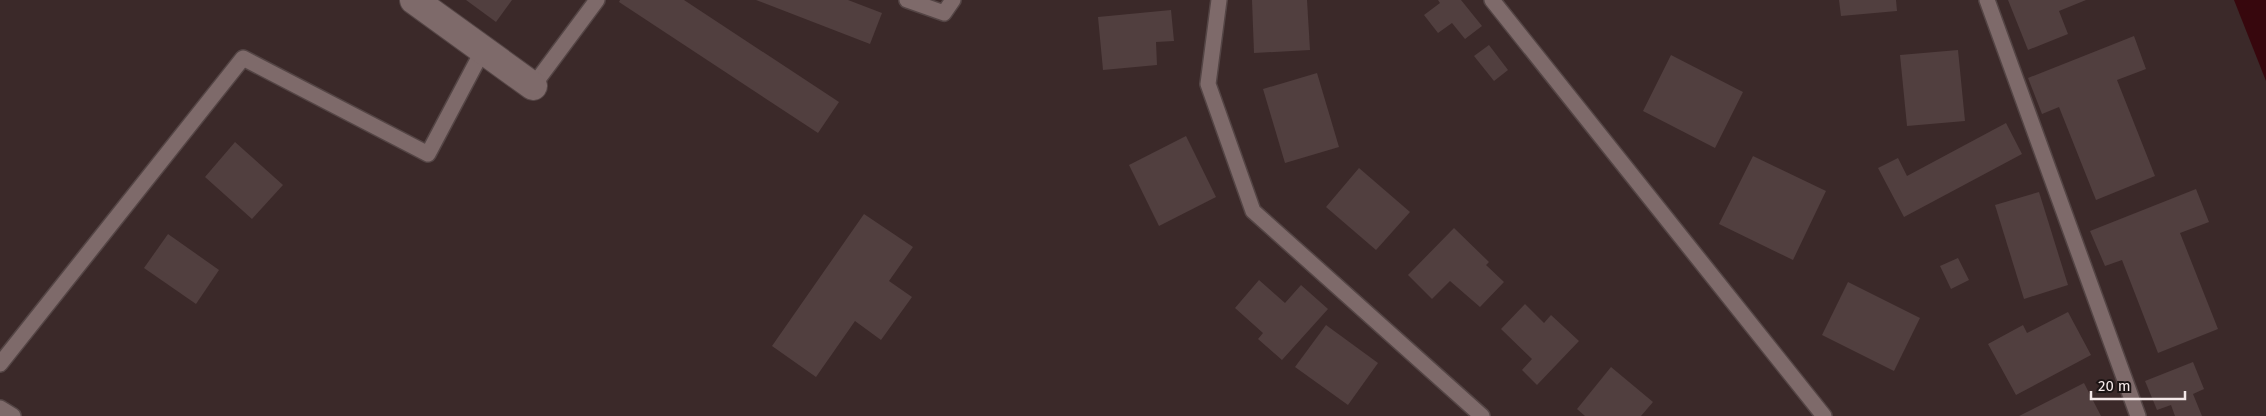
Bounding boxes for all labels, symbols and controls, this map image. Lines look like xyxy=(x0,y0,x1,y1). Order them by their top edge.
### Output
scale bar xyxy=(2091,368,2185,400)
text: 20 m xyxy=(2098,377,2131,395)

